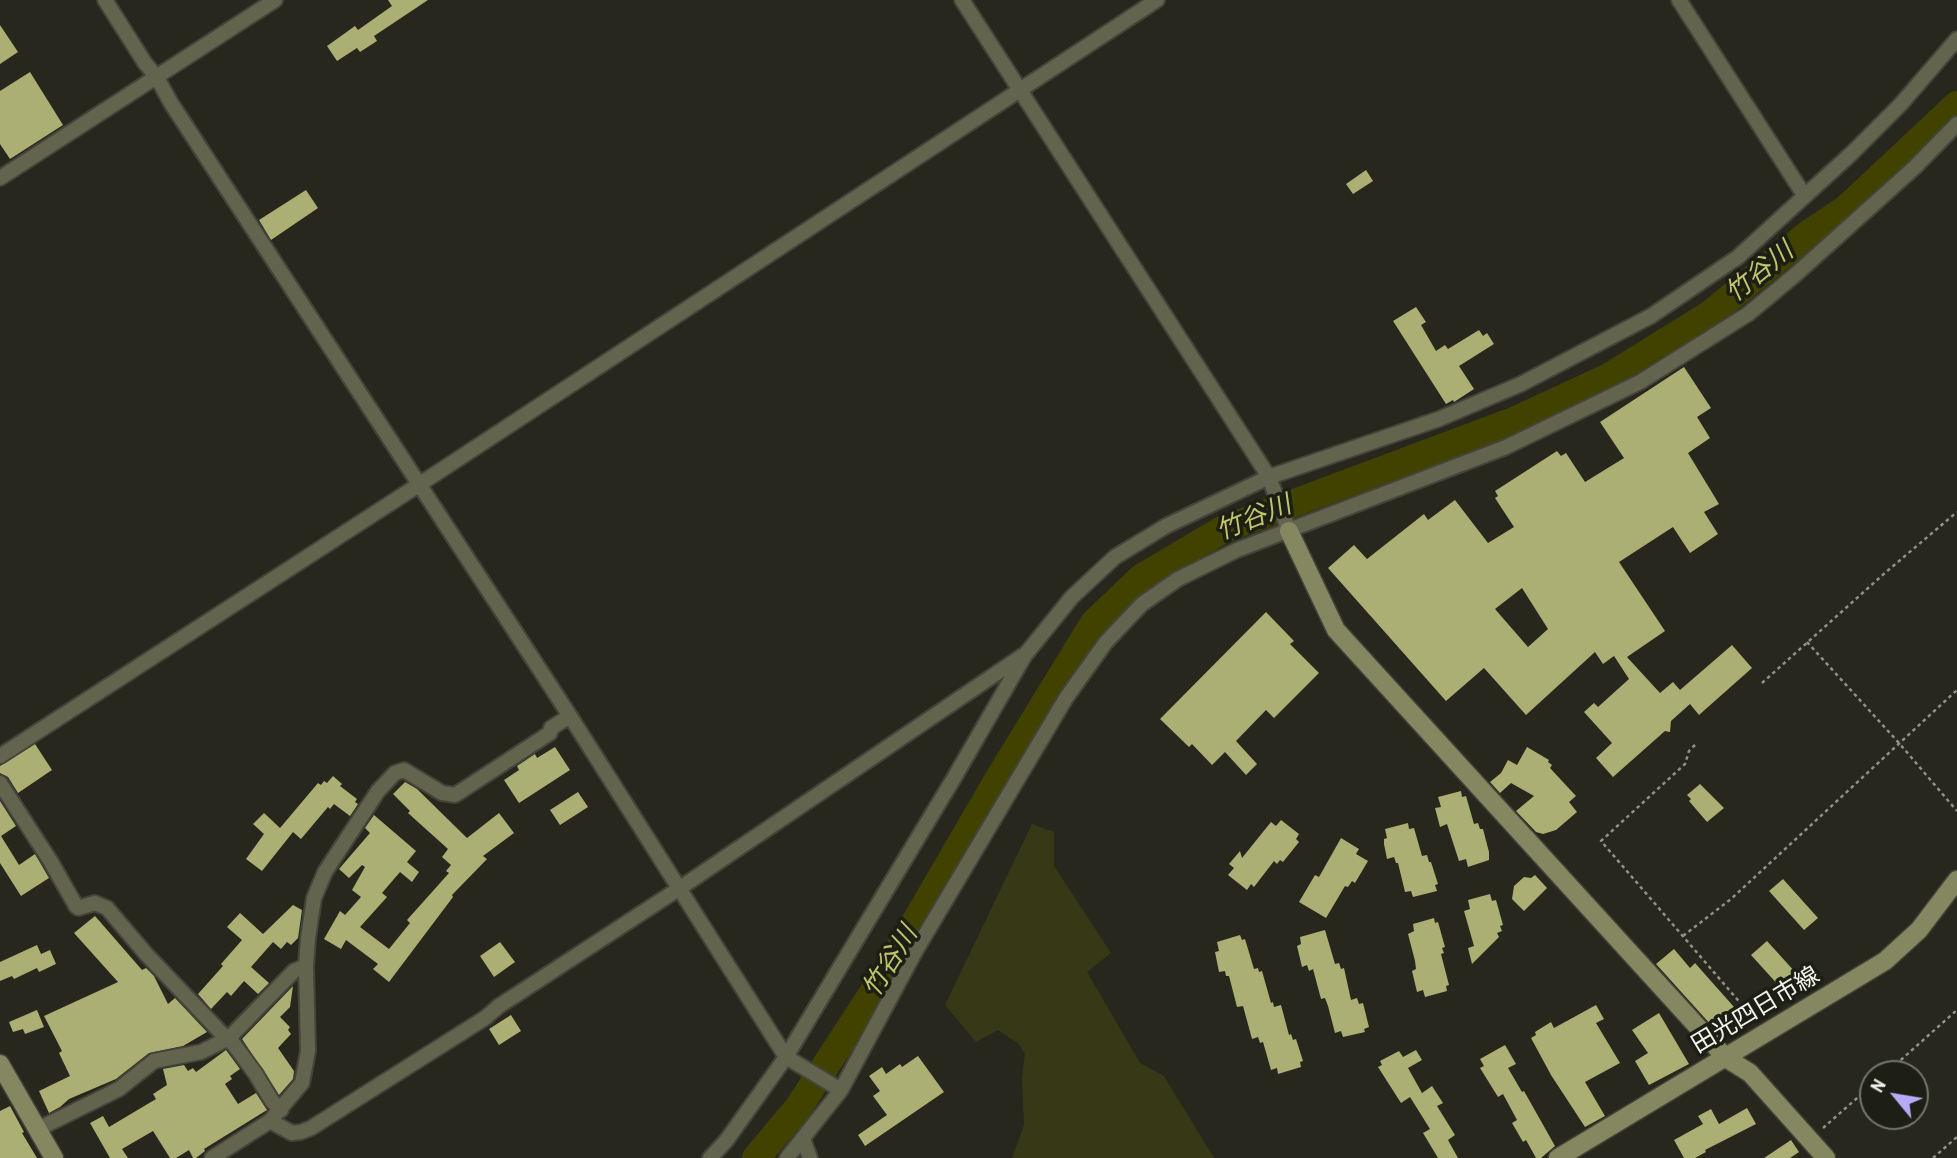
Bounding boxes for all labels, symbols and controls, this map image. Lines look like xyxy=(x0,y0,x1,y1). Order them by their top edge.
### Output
water label: 竹谷川 xyxy=(1720,236,1800,310)
water label: 竹谷川 xyxy=(1212,490,1296,548)
water label: 竹谷川 xyxy=(857,921,925,1003)
street label: 田光四日市線 xyxy=(1687,962,1825,1060)
north arrow xyxy=(1859,1060,1929,1130)
text: N xyxy=(1863,1074,1892,1097)

